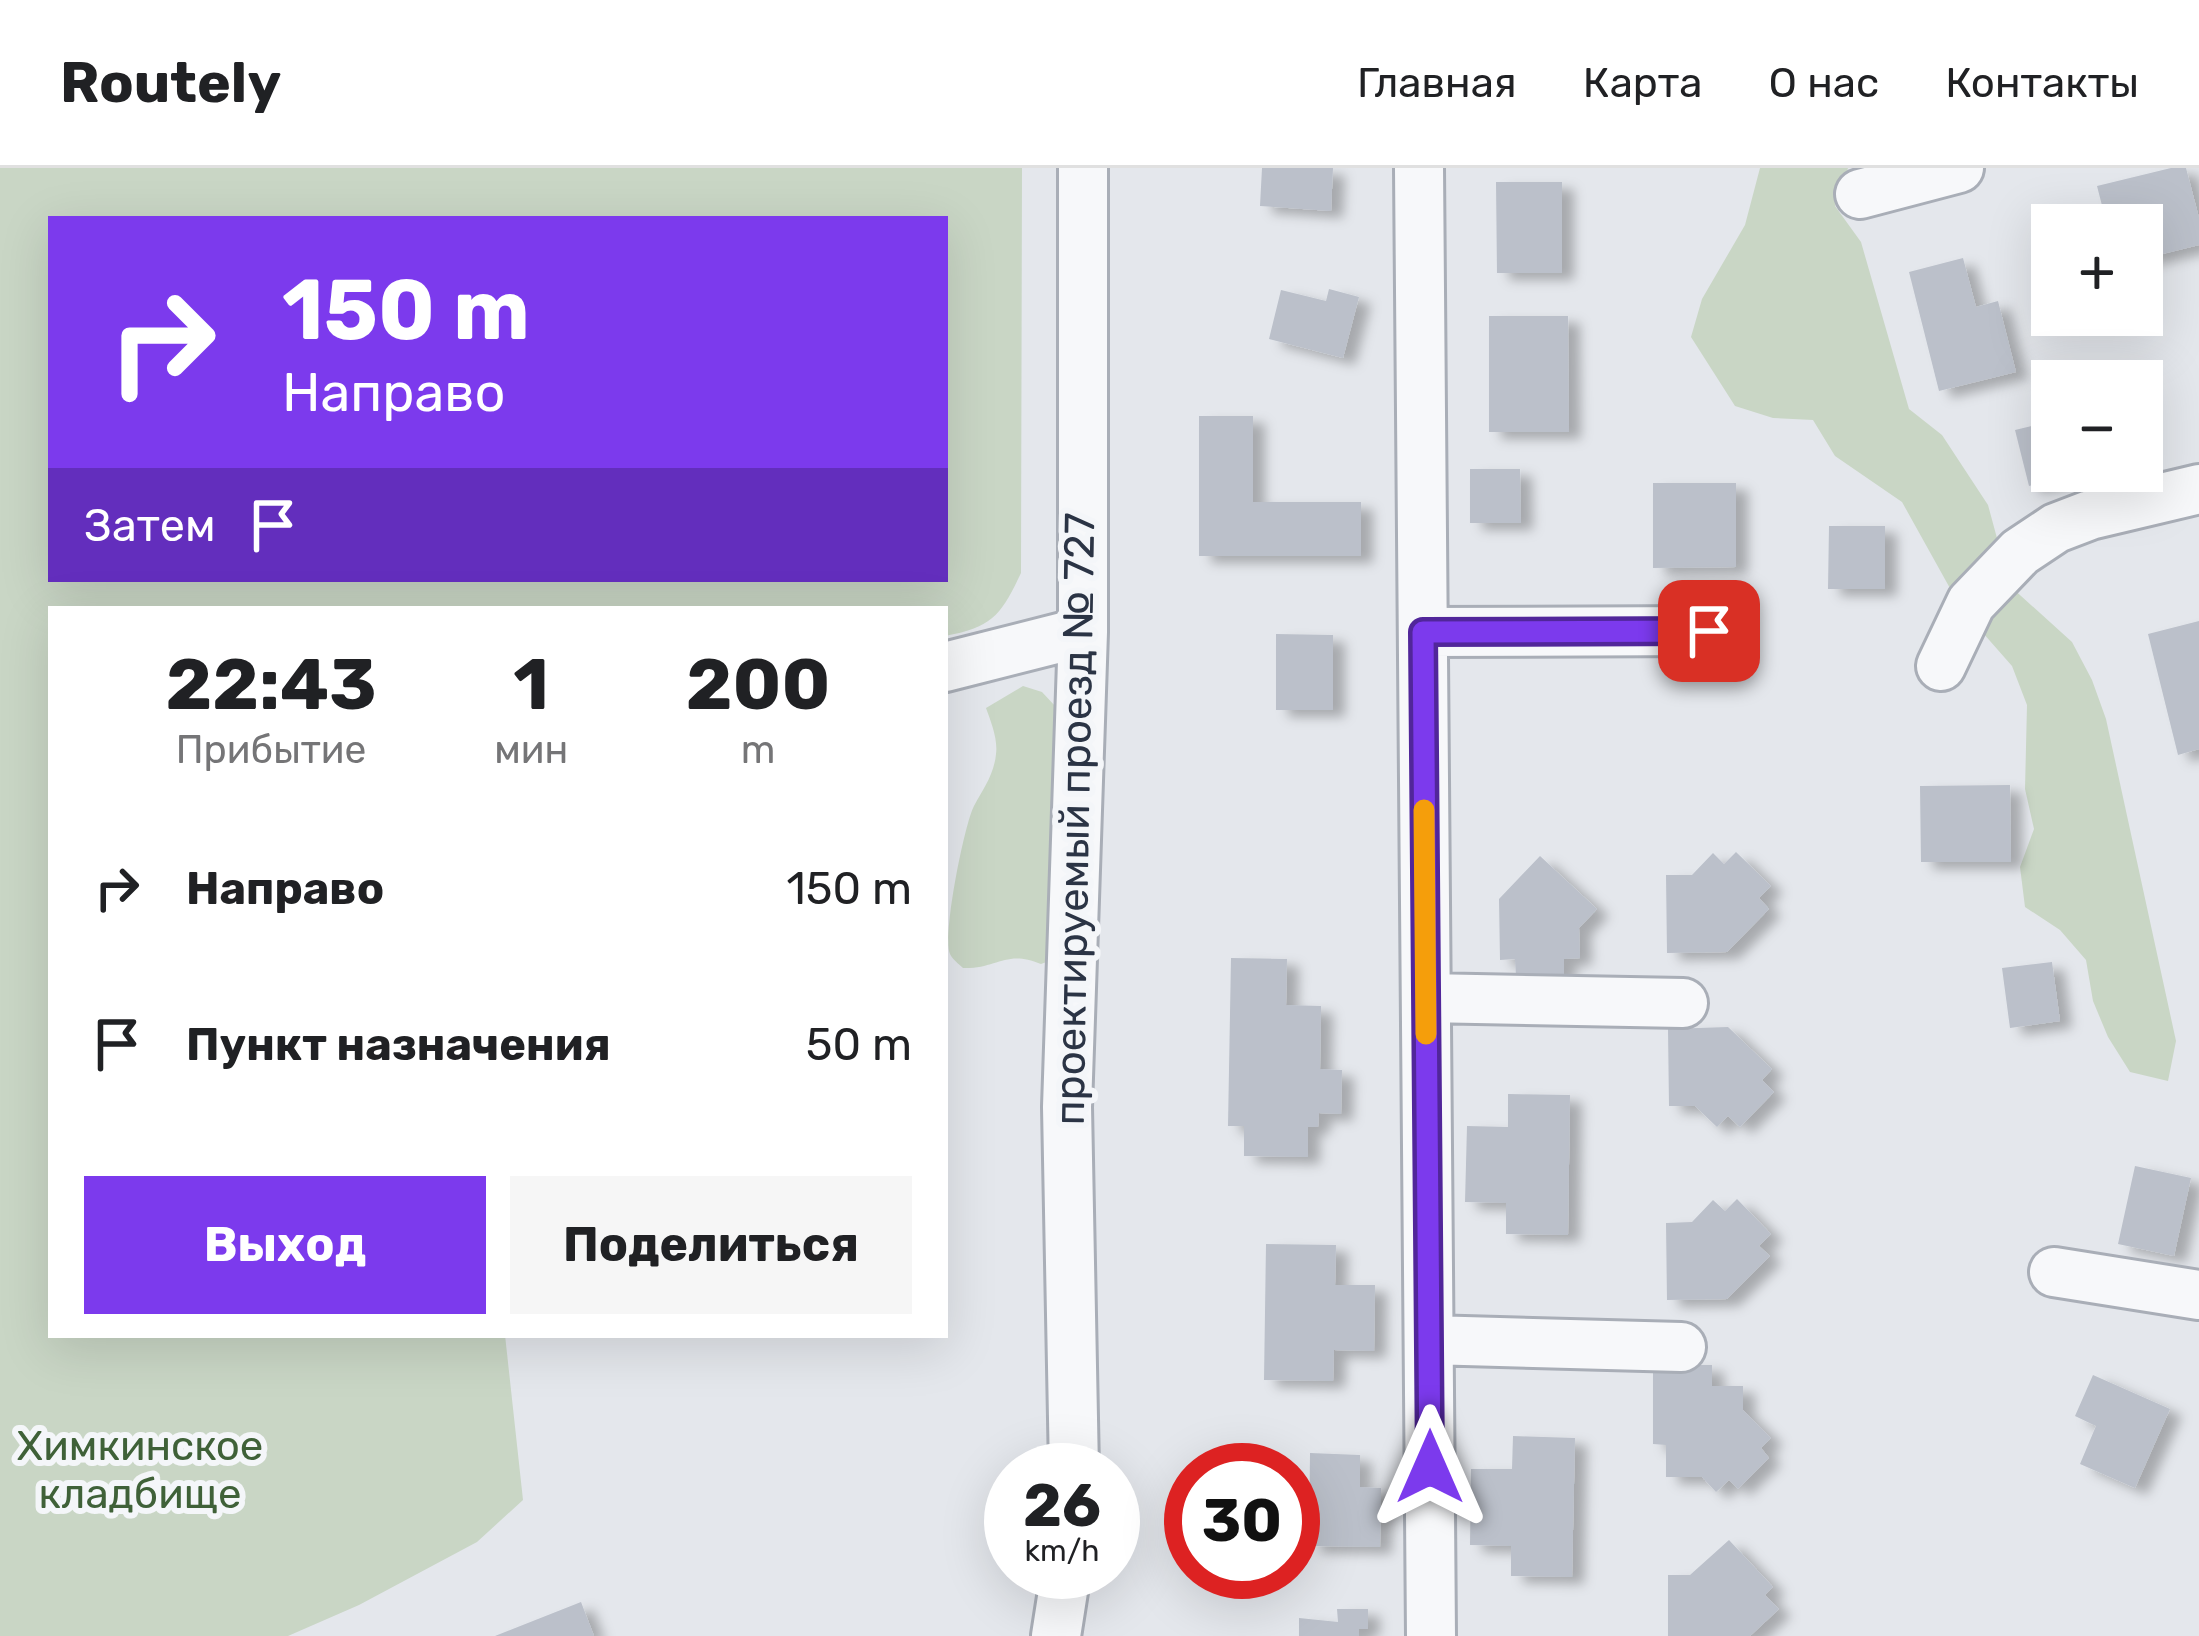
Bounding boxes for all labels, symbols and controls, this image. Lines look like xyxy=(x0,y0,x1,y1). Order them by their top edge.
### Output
text: Routely xyxy=(60,49,281,116)
text: Главная xyxy=(1357,58,1517,108)
text: Карта xyxy=(1583,58,1703,108)
text: О нас xyxy=(1769,58,1879,108)
text: Контакты xyxy=(1945,58,2139,108)
map controls xyxy=(2031,204,2163,492)
button: + xyxy=(2031,204,2163,336)
text: 150 m xyxy=(282,260,530,360)
icon: right xyxy=(84,264,240,420)
button: − xyxy=(2031,360,2163,492)
text: Направо xyxy=(282,361,506,425)
icon: arrive xyxy=(240,492,306,558)
text: Затем xyxy=(84,499,216,552)
street label: проектируемый проезд № 727 xyxy=(1045,512,1105,1126)
pin xyxy=(1658,580,1760,682)
icon: arrive xyxy=(1676,598,1742,664)
text: 22:43 xyxy=(165,642,377,727)
text: 1 xyxy=(513,642,549,727)
text: 200 xyxy=(686,642,831,727)
text: Прибытие xyxy=(176,727,366,773)
text: мин xyxy=(494,727,568,773)
text: m xyxy=(741,727,775,773)
icon: right xyxy=(84,855,150,921)
text: Направо xyxy=(186,862,384,915)
text: 150 m xyxy=(786,862,912,915)
icon: arrive xyxy=(84,1011,150,1077)
text: Пункт назначения xyxy=(186,1018,611,1071)
text: 50 m xyxy=(806,1018,912,1071)
button: Выход xyxy=(84,1176,486,1314)
button: Поделиться xyxy=(510,1176,912,1314)
position arrow xyxy=(1367,1404,1493,1530)
park label: Химкинское кладбище xyxy=(17,1421,263,1519)
speed limit sign: 30 xyxy=(1164,1443,1320,1599)
text: 26 xyxy=(1023,1470,1101,1541)
text: km/h xyxy=(1025,1533,1099,1569)

